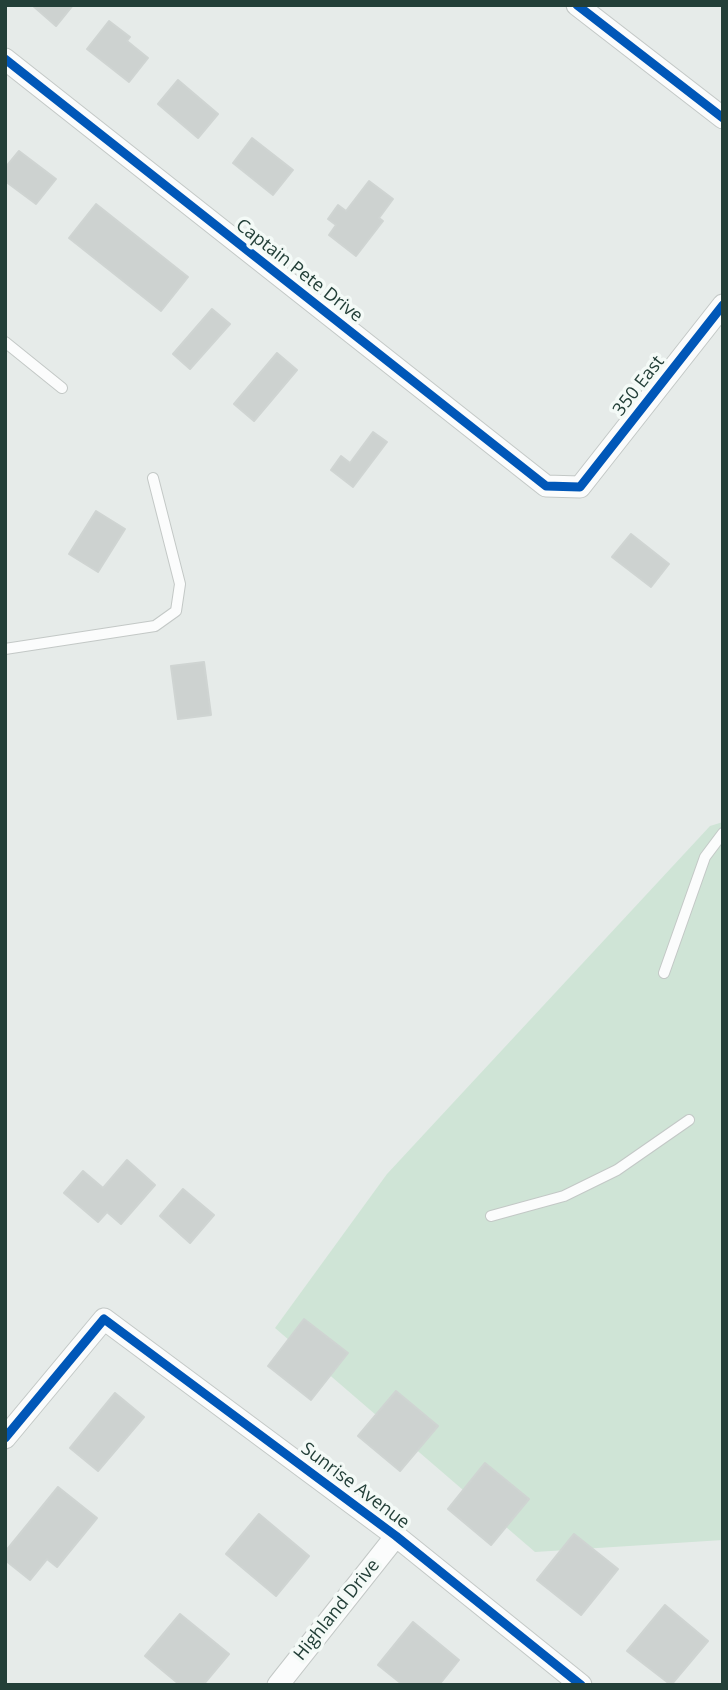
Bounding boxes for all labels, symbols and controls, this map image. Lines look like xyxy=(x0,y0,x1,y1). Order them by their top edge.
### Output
street label: Captain Pete Drive xyxy=(231,215,367,327)
street label: 350 East xyxy=(609,352,669,420)
street label: Sunrise Avenue xyxy=(297,1438,413,1534)
street label: Highland Drive xyxy=(290,1555,384,1665)

